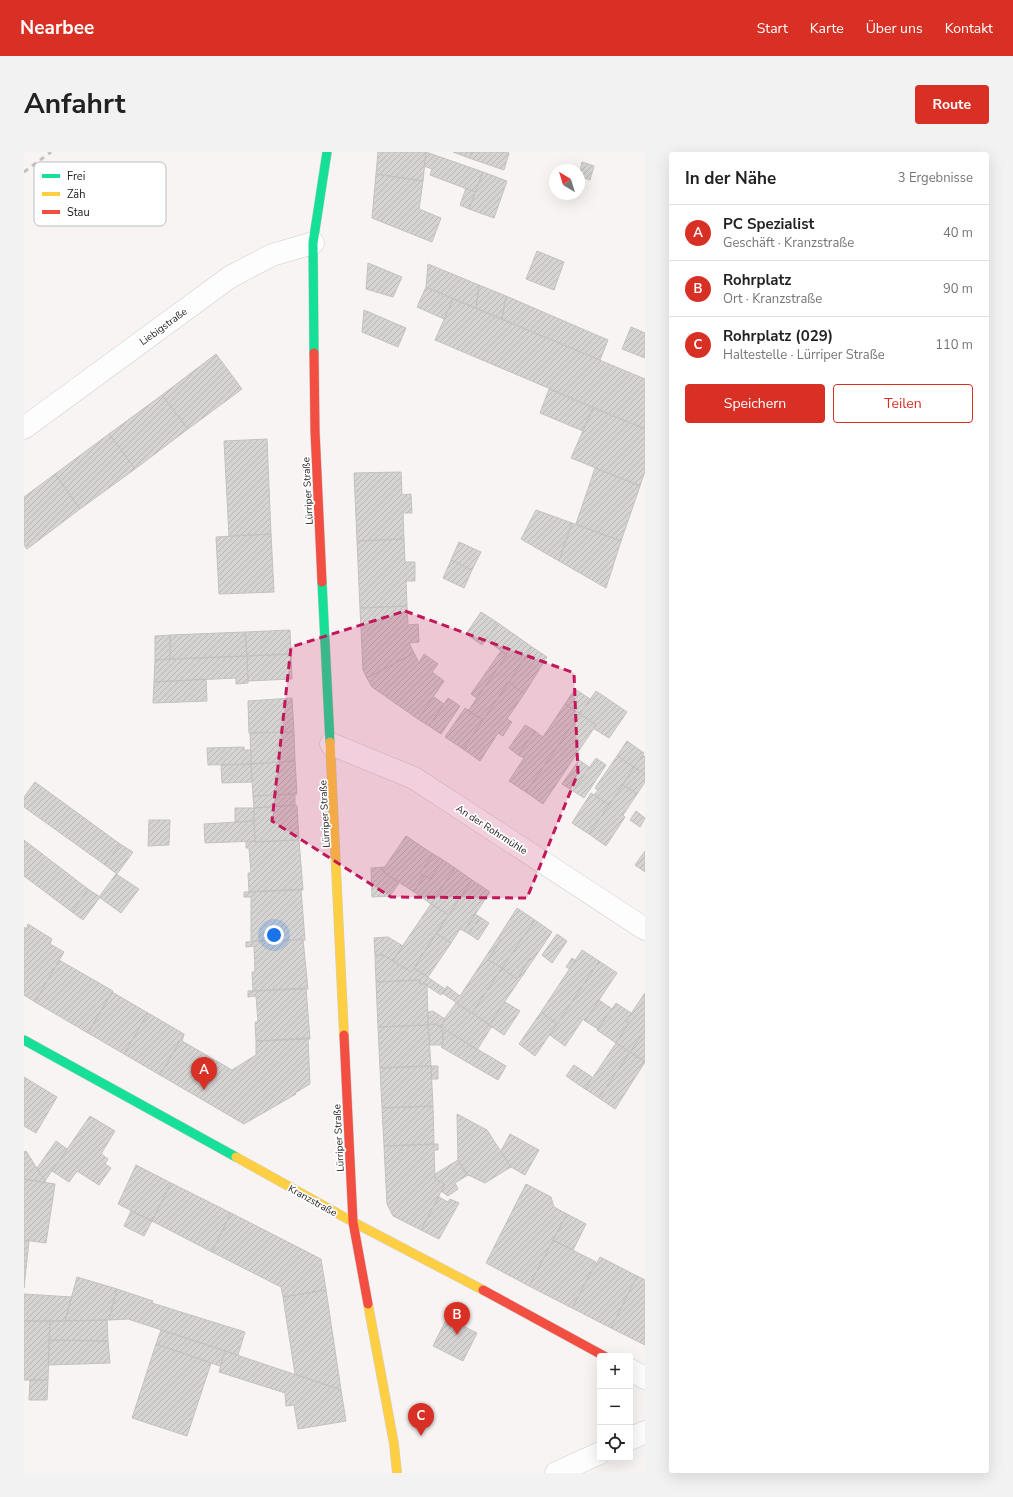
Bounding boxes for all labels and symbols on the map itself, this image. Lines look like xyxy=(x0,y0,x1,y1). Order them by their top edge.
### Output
legend xyxy=(34,162,166,226)
north arrow xyxy=(549,164,585,200)
text: Frei xyxy=(67,169,85,184)
text: Zäh xyxy=(67,187,85,202)
text: Stau xyxy=(67,205,90,220)
street label: Liebigstraße xyxy=(137,305,190,349)
street label: Lürriper Straße xyxy=(299,457,317,525)
street label: Lürriper Straße xyxy=(316,780,334,848)
street label: An der Rohrmühle xyxy=(453,802,530,858)
your location xyxy=(264,925,284,945)
pin: A xyxy=(191,1057,217,1090)
street label: Lürriper Straße xyxy=(330,1104,348,1172)
street label: Kranzstraße xyxy=(286,1182,339,1220)
pin: B xyxy=(444,1302,470,1335)
pin: C xyxy=(408,1403,434,1436)

